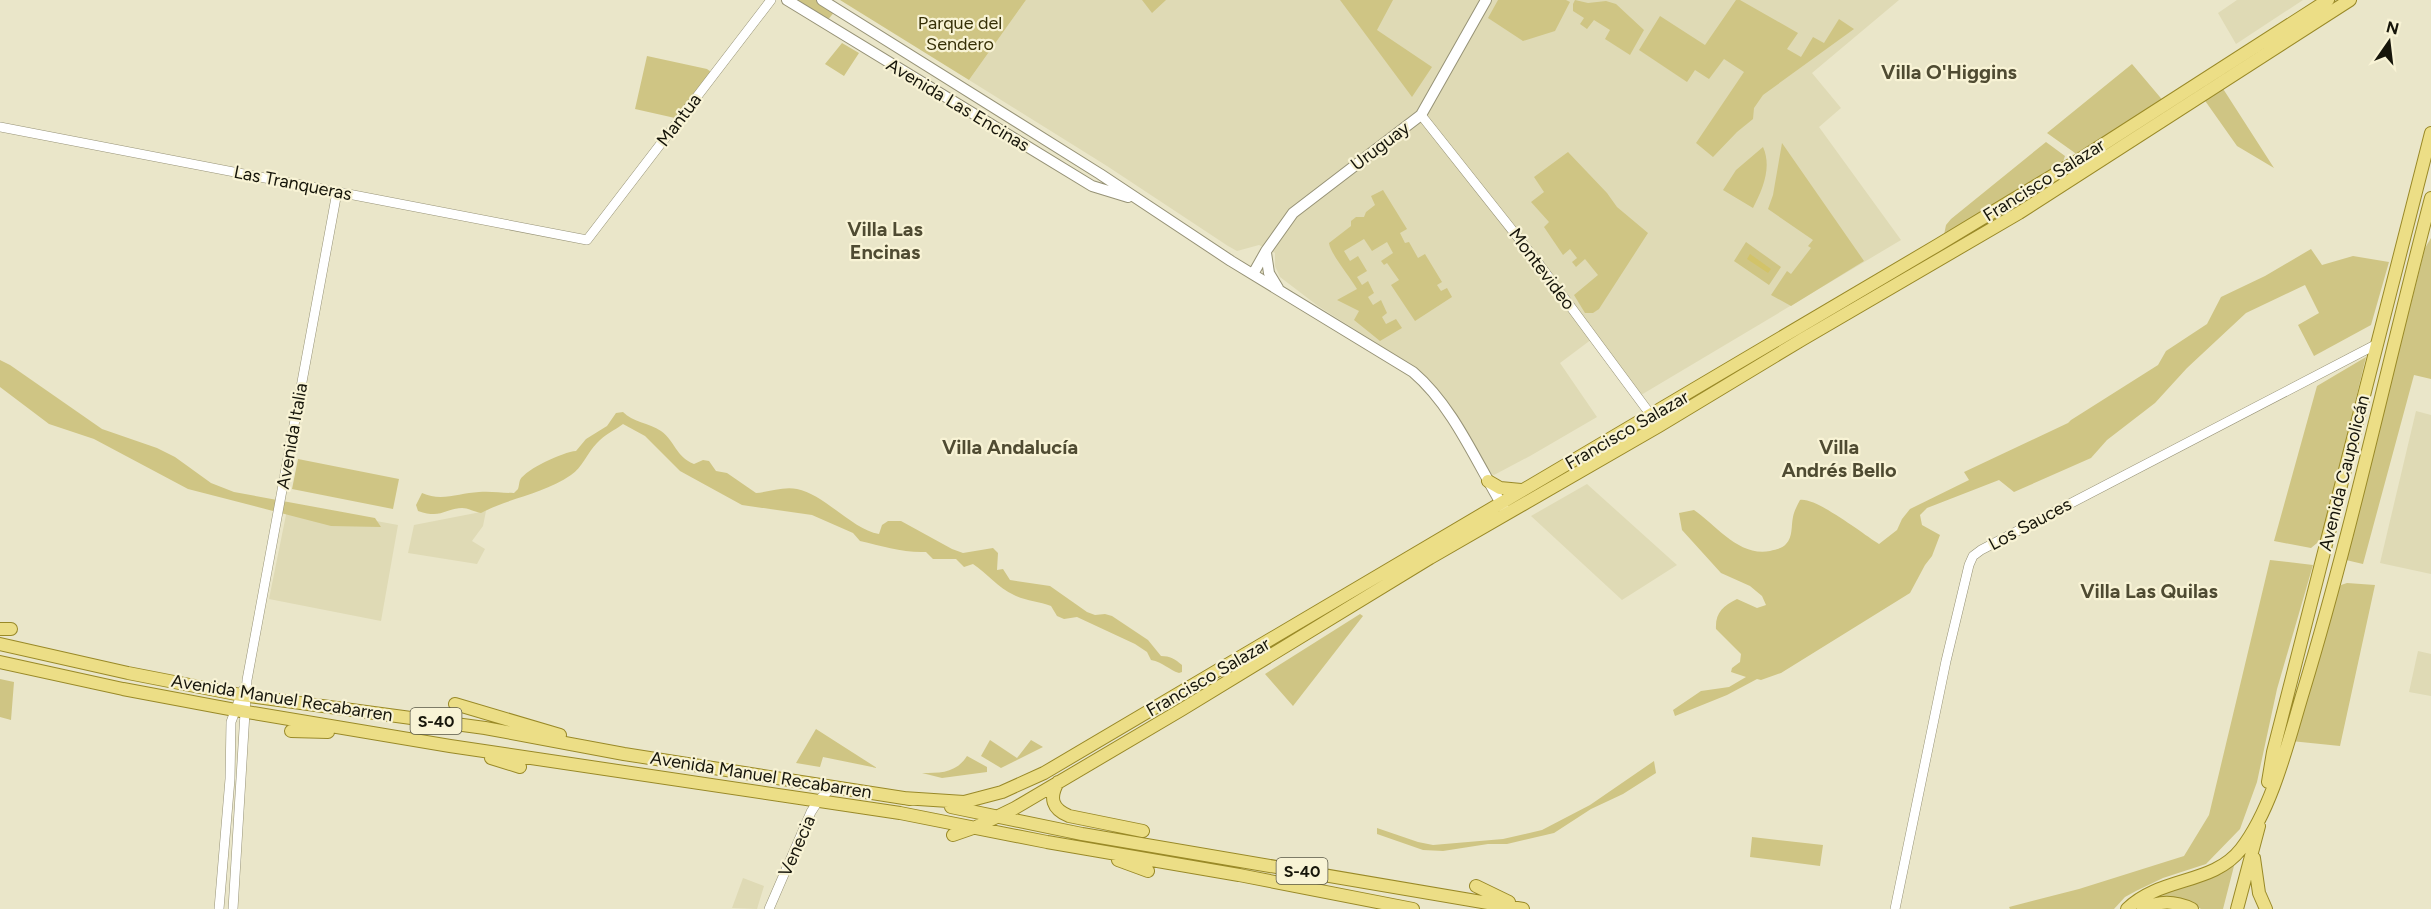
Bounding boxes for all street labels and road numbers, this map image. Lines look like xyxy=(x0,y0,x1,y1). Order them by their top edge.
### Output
street label: Avenida Las Encinas xyxy=(882,54,1034,156)
street label: Mantua xyxy=(652,89,706,151)
street label: Uruguay xyxy=(1346,116,1414,175)
street label: Francisco Salazar xyxy=(1979,134,2109,226)
street label: Las Tranqueras xyxy=(232,161,354,205)
street label: Montevideo xyxy=(1504,224,1580,314)
street label: Avenida Italia xyxy=(272,381,312,491)
street label: Francisco Salazar xyxy=(1561,386,1693,474)
street label: Avenida Caupolicán xyxy=(2314,393,2374,553)
street label: Los Sauces xyxy=(1985,493,2075,555)
street label: Francisco Salazar xyxy=(1142,633,1274,721)
street label: Avenida Manuel Recabarren xyxy=(170,670,394,726)
road number: S-40 xyxy=(410,708,462,734)
street label: Avenida Manuel Recabarren xyxy=(649,747,873,803)
street label: Venecia xyxy=(774,812,820,880)
road number: S-40 xyxy=(1276,858,1328,884)

